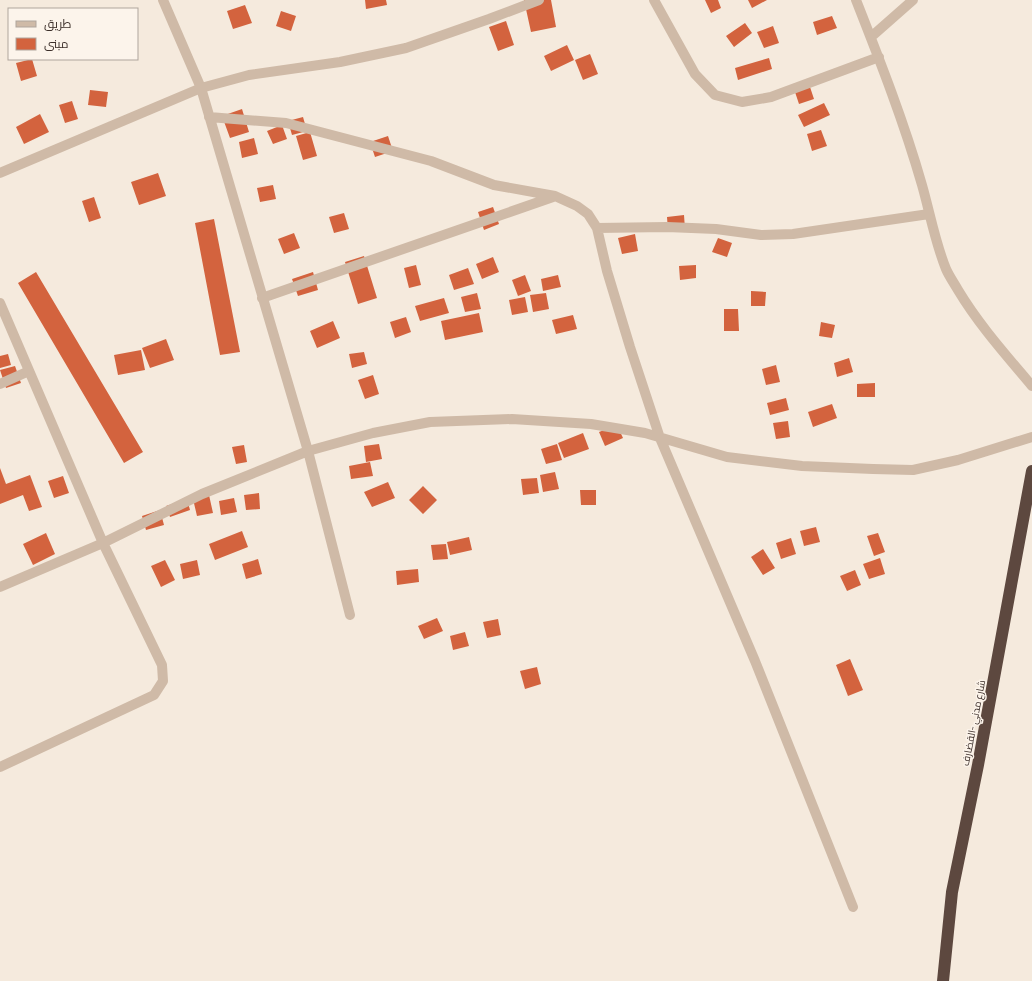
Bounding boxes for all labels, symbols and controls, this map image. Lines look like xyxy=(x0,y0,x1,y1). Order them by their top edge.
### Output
legend xyxy=(8,8,138,60)
text: طريق xyxy=(44,15,72,32)
text: مبنى xyxy=(44,35,69,52)
street label: شارع مدني -القضارف xyxy=(958,679,989,767)

